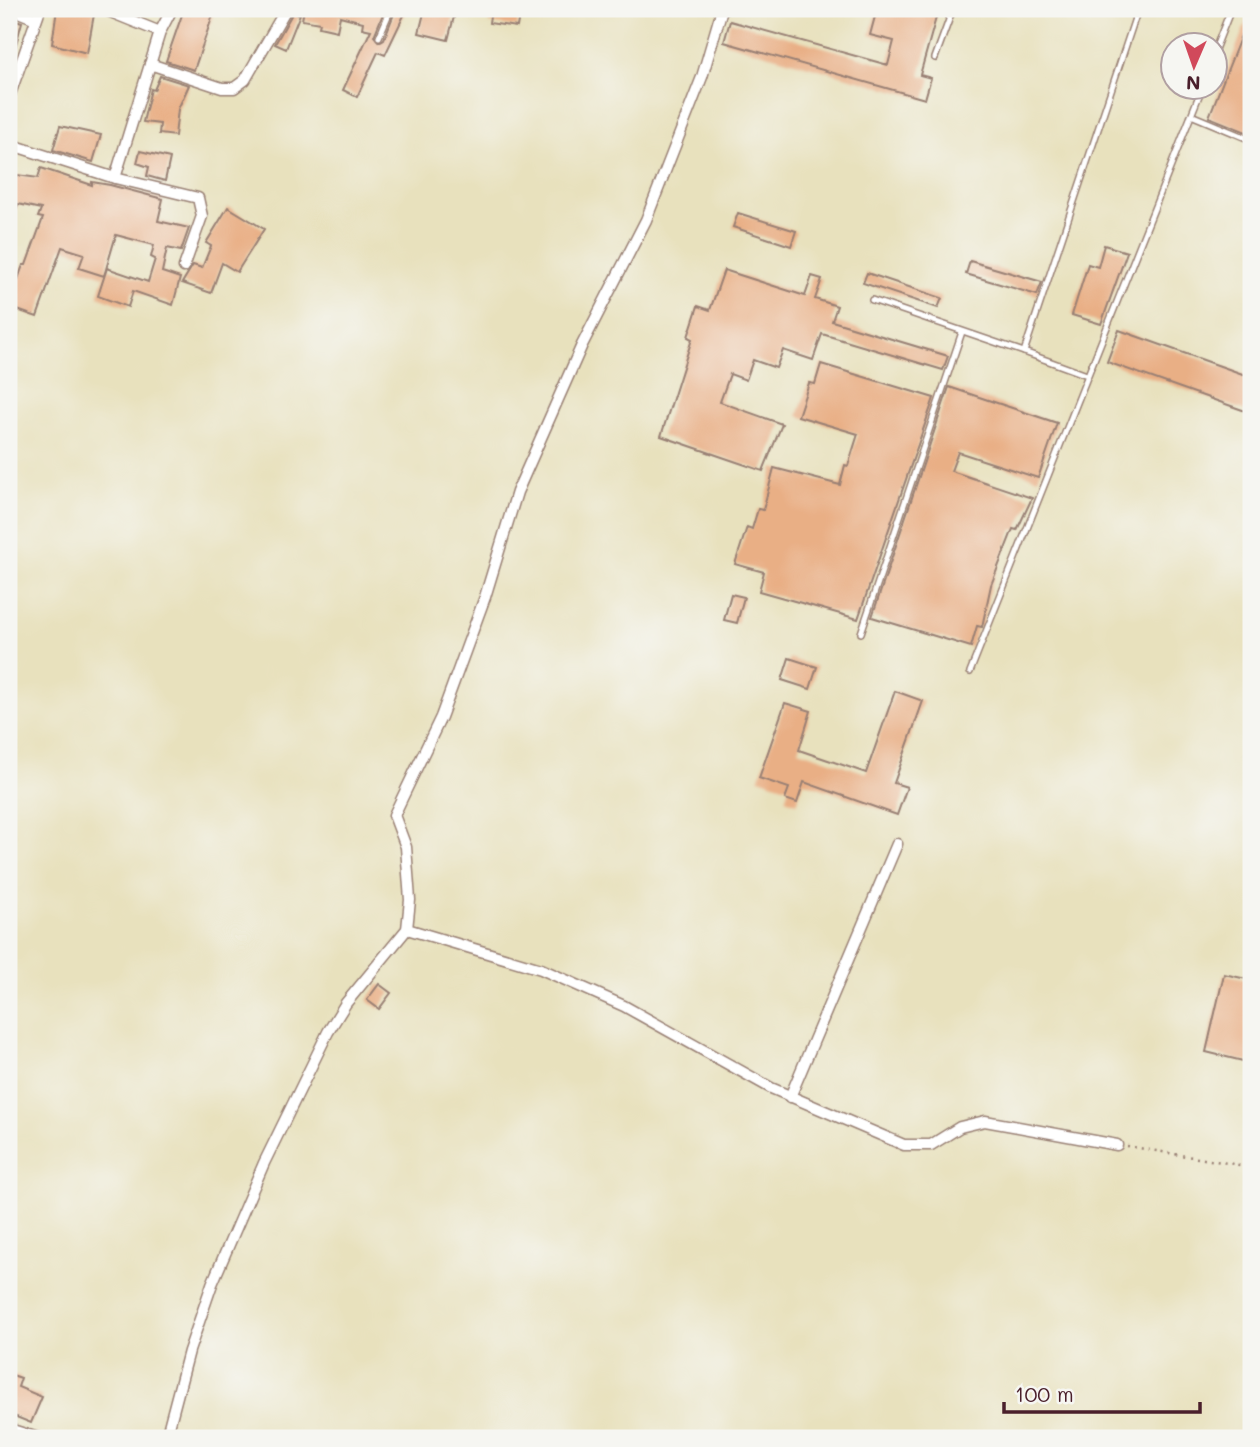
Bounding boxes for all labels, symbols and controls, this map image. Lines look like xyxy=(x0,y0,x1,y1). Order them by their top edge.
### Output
north arrow xyxy=(1158,32,1228,102)
text: N xyxy=(1186,71,1201,96)
scale bar xyxy=(1004,1370,1200,1414)
text: 100 m xyxy=(1015,1380,1074,1407)

